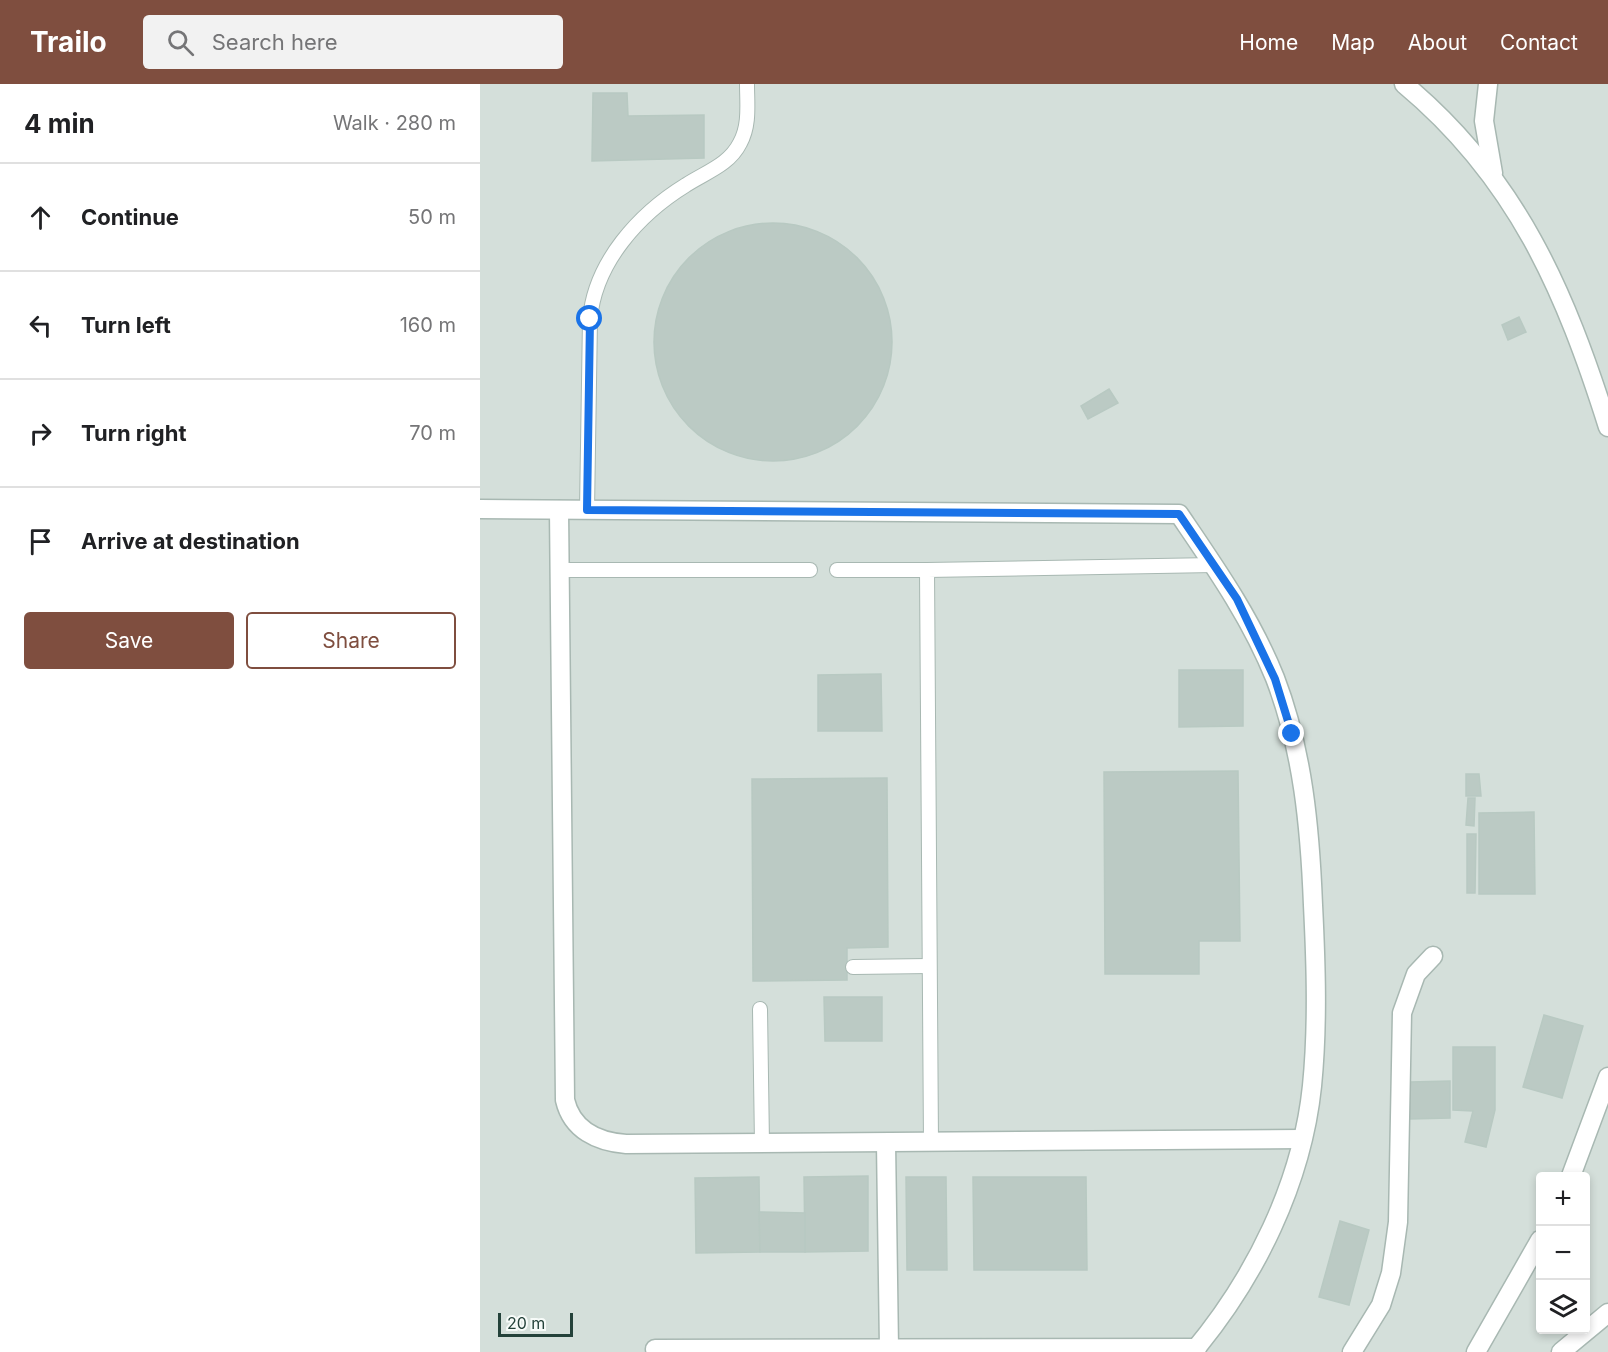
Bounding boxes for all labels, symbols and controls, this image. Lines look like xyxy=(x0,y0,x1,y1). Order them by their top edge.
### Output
search box xyxy=(143,15,563,69)
text: Trailo xyxy=(30,25,107,59)
icon: search xyxy=(164,26,197,59)
text: Search here xyxy=(212,29,338,55)
text: Home xyxy=(1239,30,1298,55)
text: Map xyxy=(1331,30,1375,55)
text: About xyxy=(1408,30,1467,55)
text: Contact xyxy=(1500,30,1578,55)
text: 4 min xyxy=(24,108,95,139)
text: Walk · 280 m xyxy=(333,111,456,135)
icon: ahead xyxy=(24,201,57,234)
text: Continue xyxy=(81,204,179,230)
text: 50 m xyxy=(408,205,456,229)
route start xyxy=(576,305,602,331)
icon: left xyxy=(24,309,57,342)
text: Turn left xyxy=(81,312,171,338)
text: 160 m xyxy=(400,313,456,337)
icon: right xyxy=(24,417,57,450)
text: Turn right xyxy=(81,420,187,446)
text: 70 m xyxy=(409,421,456,445)
icon: arrive xyxy=(24,525,57,558)
text: Arrive at destination xyxy=(81,528,300,554)
button: Save xyxy=(24,612,234,669)
button: Share xyxy=(246,612,456,669)
route end xyxy=(1278,720,1304,746)
map controls xyxy=(1536,1172,1590,1334)
button: + xyxy=(1536,1172,1590,1226)
button: − xyxy=(1536,1226,1590,1280)
button: layers xyxy=(1536,1280,1590,1334)
scale bar xyxy=(498,1310,573,1338)
text: 20 m xyxy=(507,1313,545,1333)

